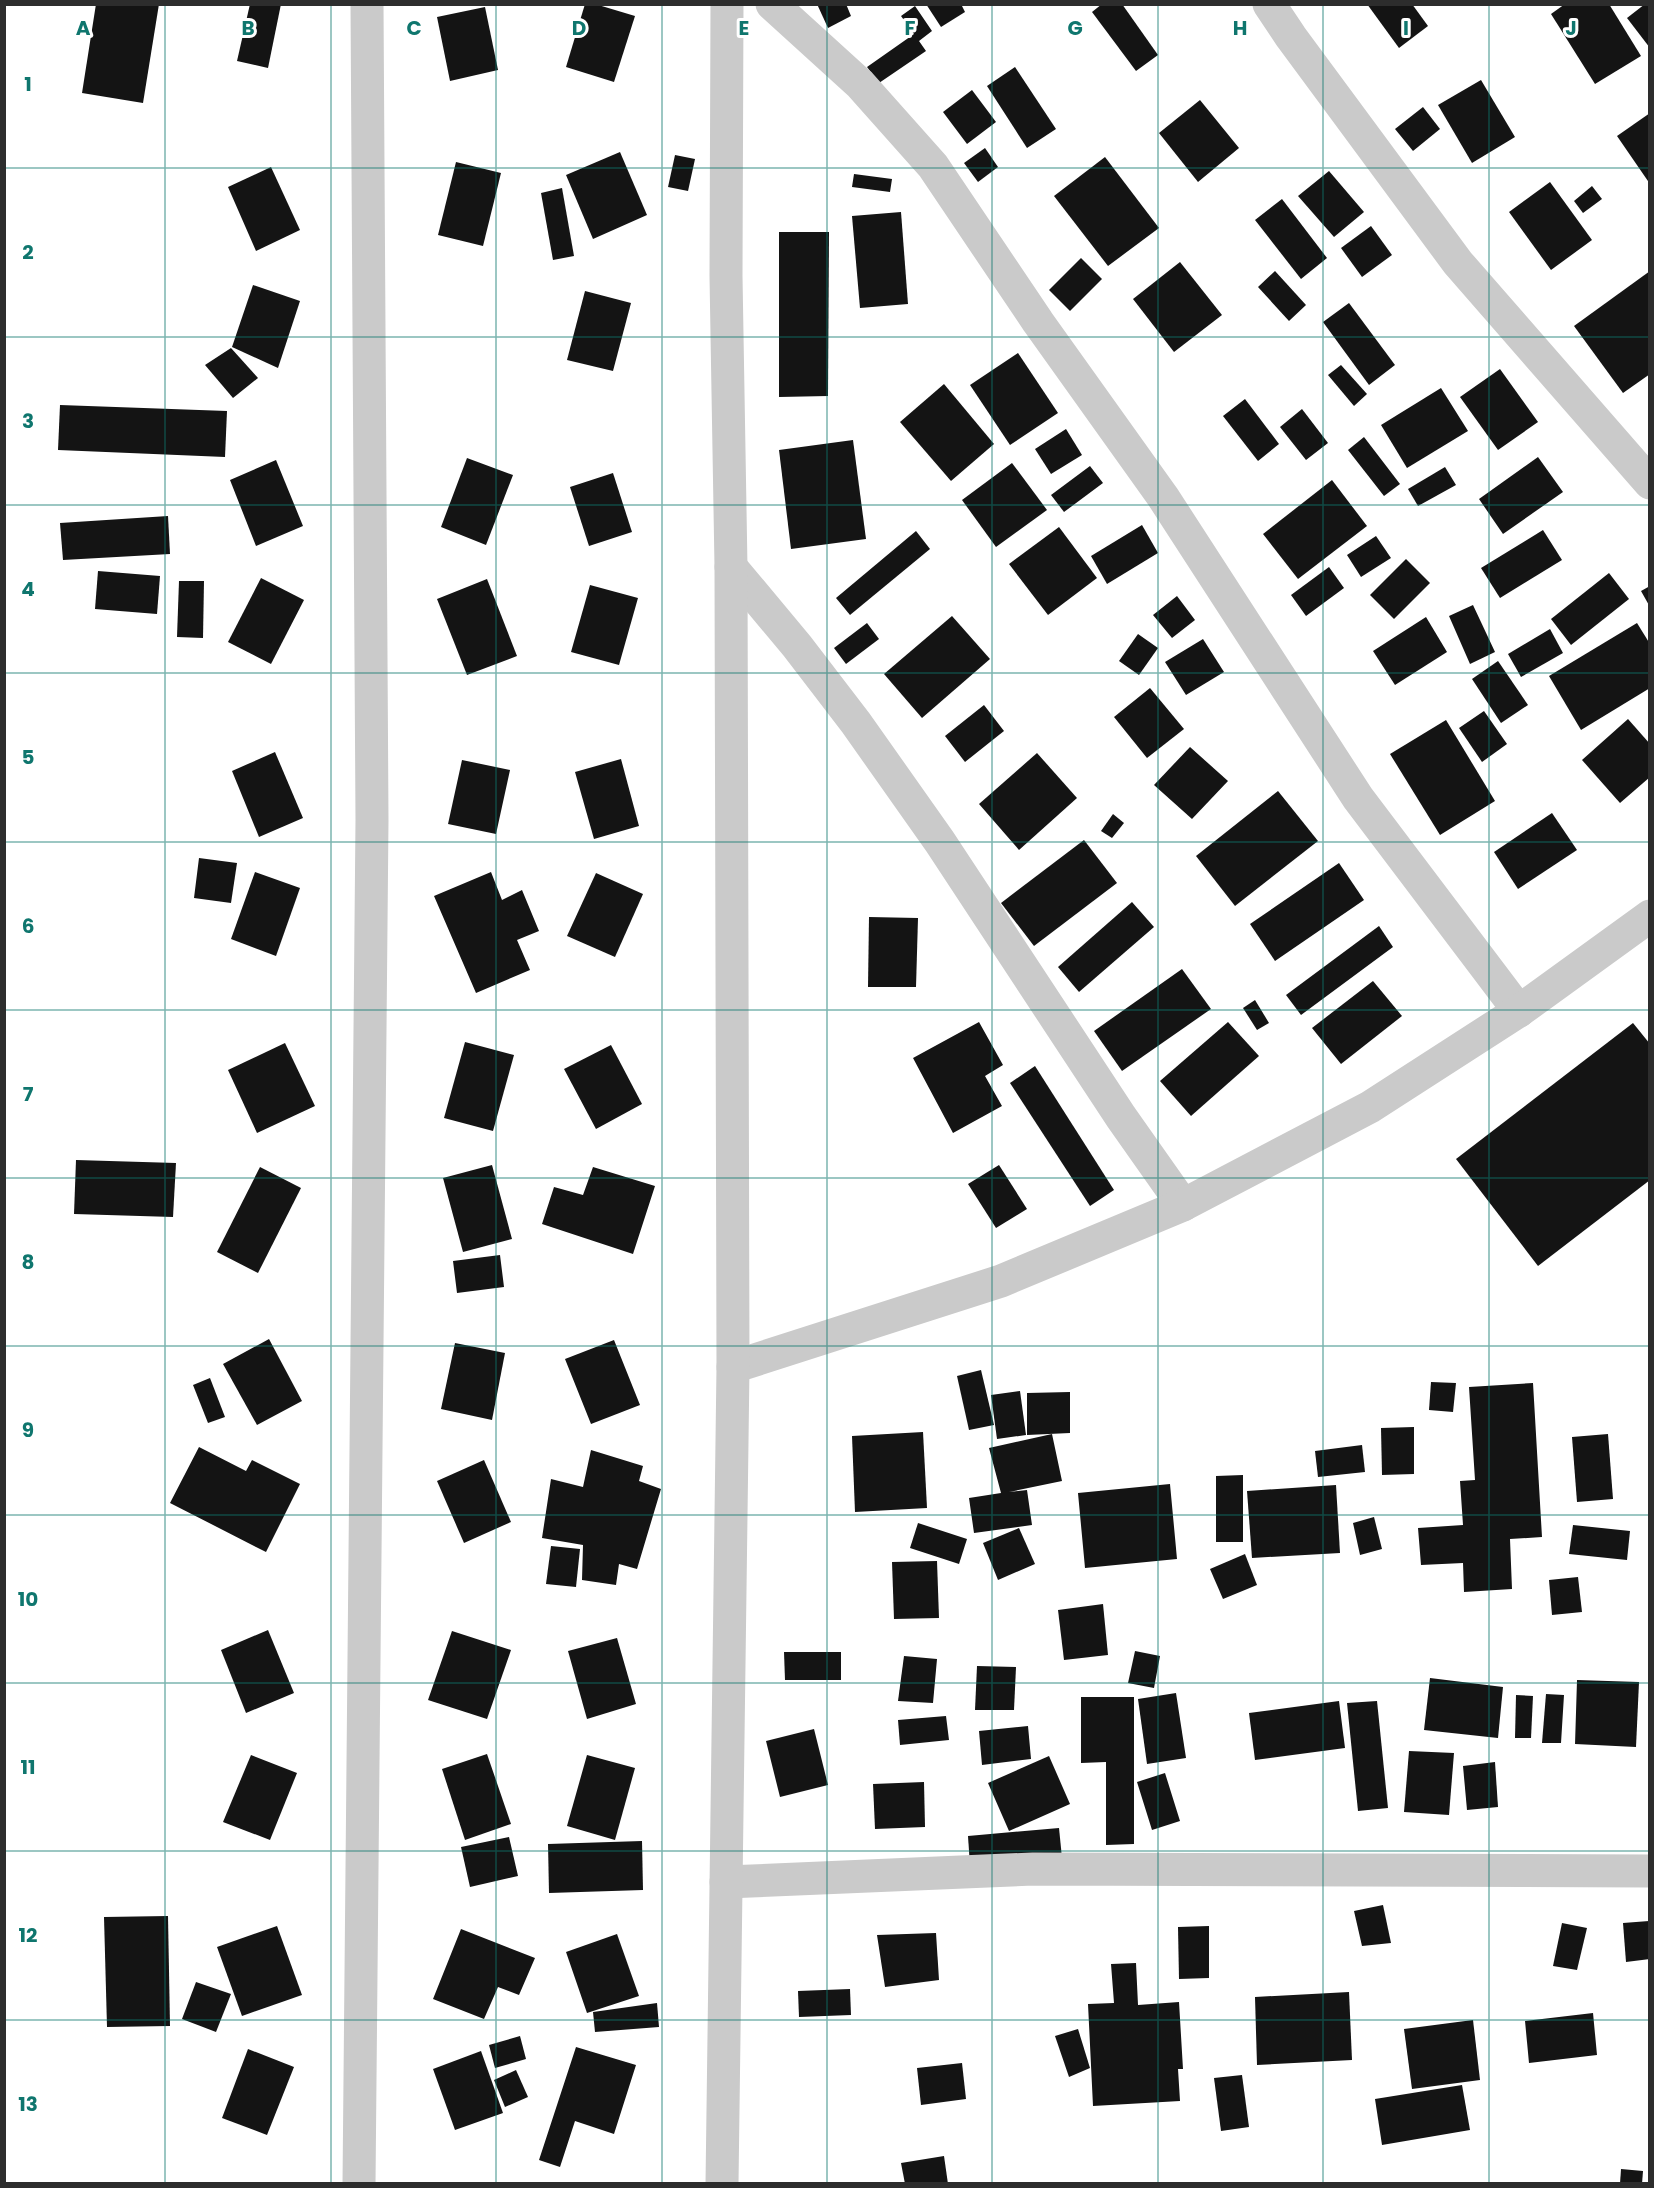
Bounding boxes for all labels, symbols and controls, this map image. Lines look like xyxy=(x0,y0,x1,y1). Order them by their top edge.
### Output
text: A xyxy=(76,14,91,42)
text: B xyxy=(241,14,255,42)
text: C xyxy=(406,14,422,42)
text: D xyxy=(572,14,586,42)
text: E xyxy=(739,14,749,42)
text: F xyxy=(905,14,916,42)
text: G xyxy=(1067,14,1083,42)
text: H xyxy=(1233,14,1247,42)
text: I xyxy=(1403,14,1409,42)
text: J xyxy=(1565,14,1577,42)
text: 1 xyxy=(24,70,32,98)
text: 2 xyxy=(22,238,34,266)
text: 3 xyxy=(22,407,34,435)
text: 4 xyxy=(21,575,35,603)
text: 5 xyxy=(22,743,35,771)
text: 6 xyxy=(22,912,34,940)
text: 7 xyxy=(23,1080,34,1108)
text: 8 xyxy=(22,1248,34,1276)
text: 9 xyxy=(22,1416,34,1444)
text: 10 xyxy=(18,1585,38,1613)
text: 11 xyxy=(20,1753,36,1781)
text: 12 xyxy=(19,1921,37,1949)
text: 13 xyxy=(18,2090,38,2118)

